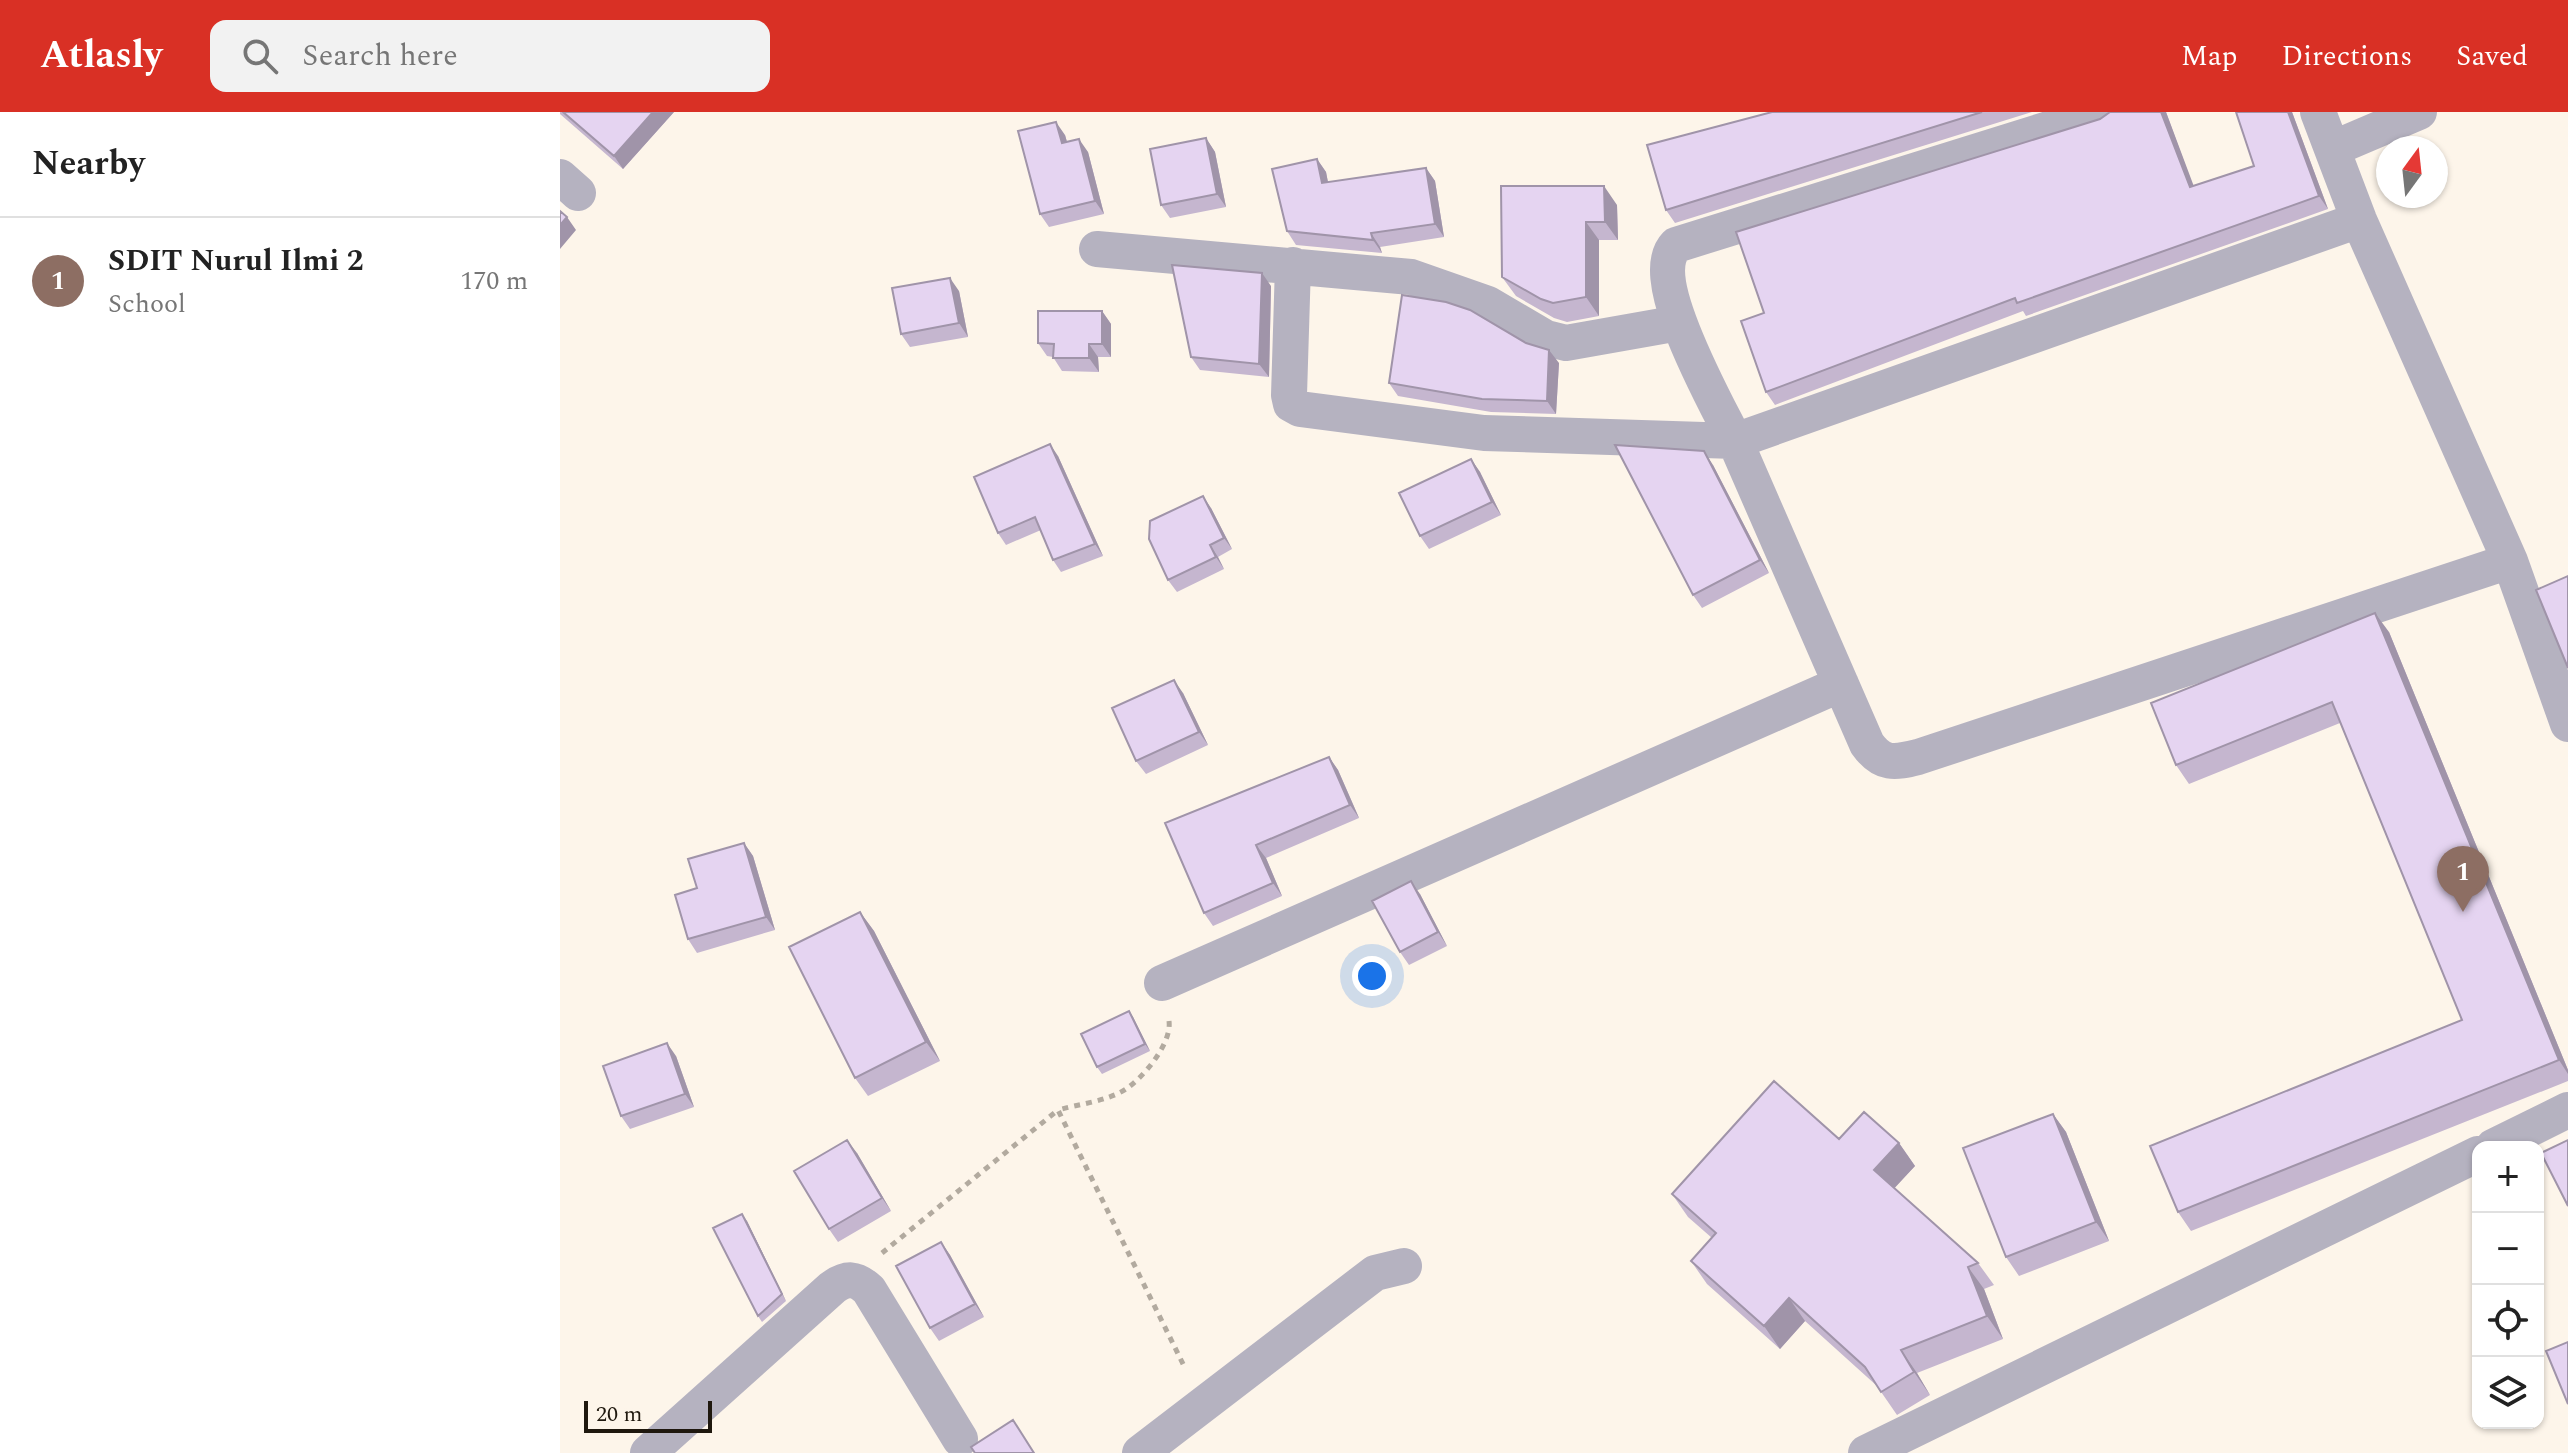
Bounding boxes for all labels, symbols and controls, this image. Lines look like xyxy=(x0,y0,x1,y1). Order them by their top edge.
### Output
search box xyxy=(210,20,770,92)
text: Atlasly xyxy=(40,27,162,85)
text: Search here xyxy=(302,33,458,79)
icon: search xyxy=(238,34,282,78)
text: Map xyxy=(2181,35,2238,78)
text: Directions xyxy=(2282,35,2412,78)
text: Saved xyxy=(2456,35,2528,78)
north arrow xyxy=(2376,136,2448,208)
text: Nearby xyxy=(32,138,145,190)
text: SDIT Nurul Ilmi 2 xyxy=(108,238,364,284)
text: 1 xyxy=(51,261,65,301)
text: 170 m xyxy=(460,261,528,301)
text: School xyxy=(108,284,186,324)
pin: 1 xyxy=(2437,846,2489,912)
your location xyxy=(1352,956,1392,996)
map controls xyxy=(2472,1141,2544,1429)
button: + xyxy=(2472,1141,2544,1213)
button: − xyxy=(2472,1213,2544,1285)
button: locate xyxy=(2472,1285,2544,1357)
button: layers xyxy=(2472,1357,2544,1429)
scale bar xyxy=(584,1397,712,1433)
text: 20 m xyxy=(596,1398,642,1431)

